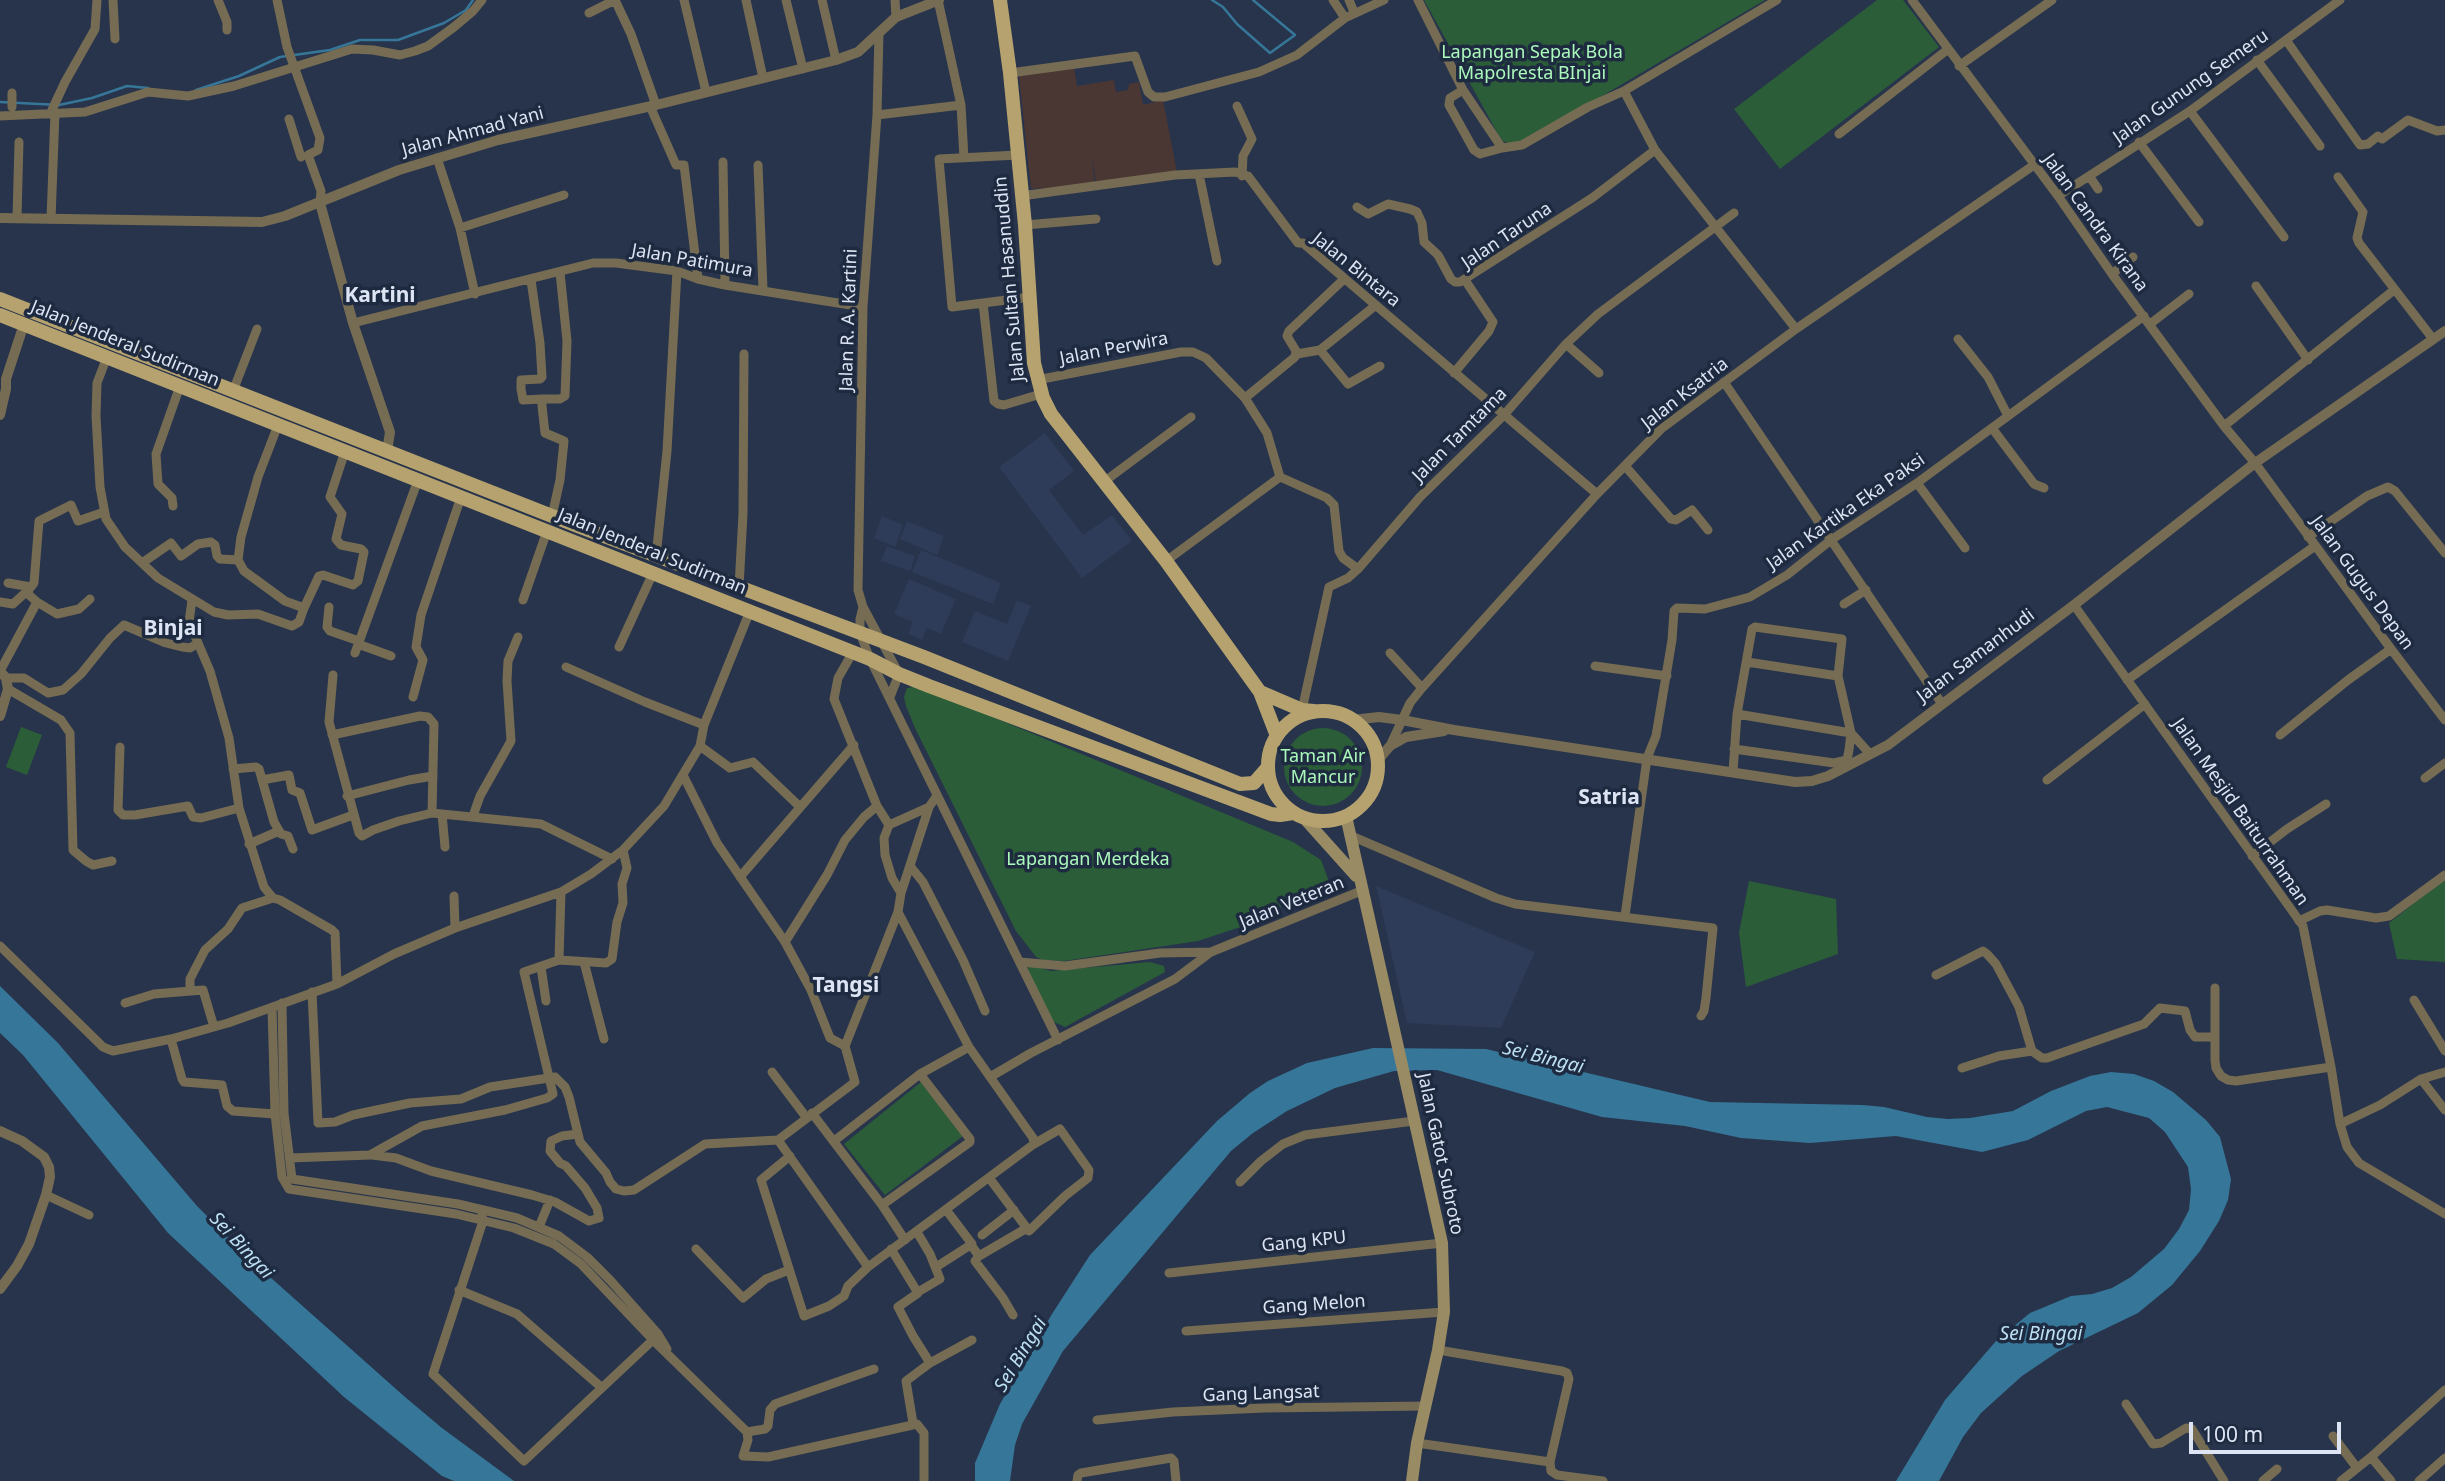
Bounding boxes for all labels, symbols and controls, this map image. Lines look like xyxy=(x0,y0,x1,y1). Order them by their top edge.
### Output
street label: Jalan Gunung Semeru xyxy=(2109,25,2273,149)
park label: Lapangan Sepak Bola Mapolresta BInjai xyxy=(1441,42,1623,84)
street label: Jalan Ahmad Yani xyxy=(400,103,546,161)
street label: Jalan Candra Kirana xyxy=(2038,150,2152,296)
street label: Jalan Sultan Hasanuddin xyxy=(990,175,1030,383)
street label: Jalan Taruna xyxy=(1458,198,1556,274)
street label: Jalan Bintara xyxy=(1308,228,1404,312)
street label: Jalan Patimura xyxy=(630,240,754,282)
street label: Jalan R. A. Kartini xyxy=(836,248,862,392)
district label: Kartini xyxy=(344,283,416,309)
street label: Jalan Jenderal Sudirman xyxy=(27,296,223,392)
street label: Jalan Perwira xyxy=(1058,328,1170,370)
street label: Jalan Ksatria xyxy=(1637,353,1733,435)
street label: Jalan Tamtama xyxy=(1408,383,1512,487)
street label: Jalan Kartika Eka Paksi xyxy=(1763,449,1929,575)
street label: Jalan Jenderal Sudirman xyxy=(554,504,750,600)
street label: Jalan Gugus Depan xyxy=(2306,512,2418,654)
street label: Jalan Samanhudi xyxy=(1913,605,2039,707)
district label: Binjai xyxy=(143,616,203,642)
street label: Jalan Mesjid Baiturrahman xyxy=(2167,714,2313,910)
park label: Taman Air Mancur xyxy=(1281,746,1365,788)
district label: Satria xyxy=(1578,785,1640,811)
park label: Lapangan Merdeka xyxy=(1006,849,1170,871)
street label: Jalan Veteran xyxy=(1236,872,1348,934)
district label: Tangsi xyxy=(813,973,879,999)
water label: Sei Bingai xyxy=(1500,1037,1586,1079)
street label: Jalan Gatot Subroto xyxy=(1412,1071,1468,1237)
water label: Sei Bingai xyxy=(204,1208,278,1284)
street label: Gang KPU xyxy=(1260,1227,1348,1257)
street label: Gang Melon xyxy=(1262,1291,1366,1319)
water label: Sei Bingai xyxy=(990,1314,1052,1396)
water label: Sei Bingai xyxy=(2000,1324,2082,1346)
street label: Gang Langsat xyxy=(1202,1381,1320,1407)
scale bar xyxy=(2193,1408,2345,1452)
text: 100 m xyxy=(2202,1420,2263,1448)

